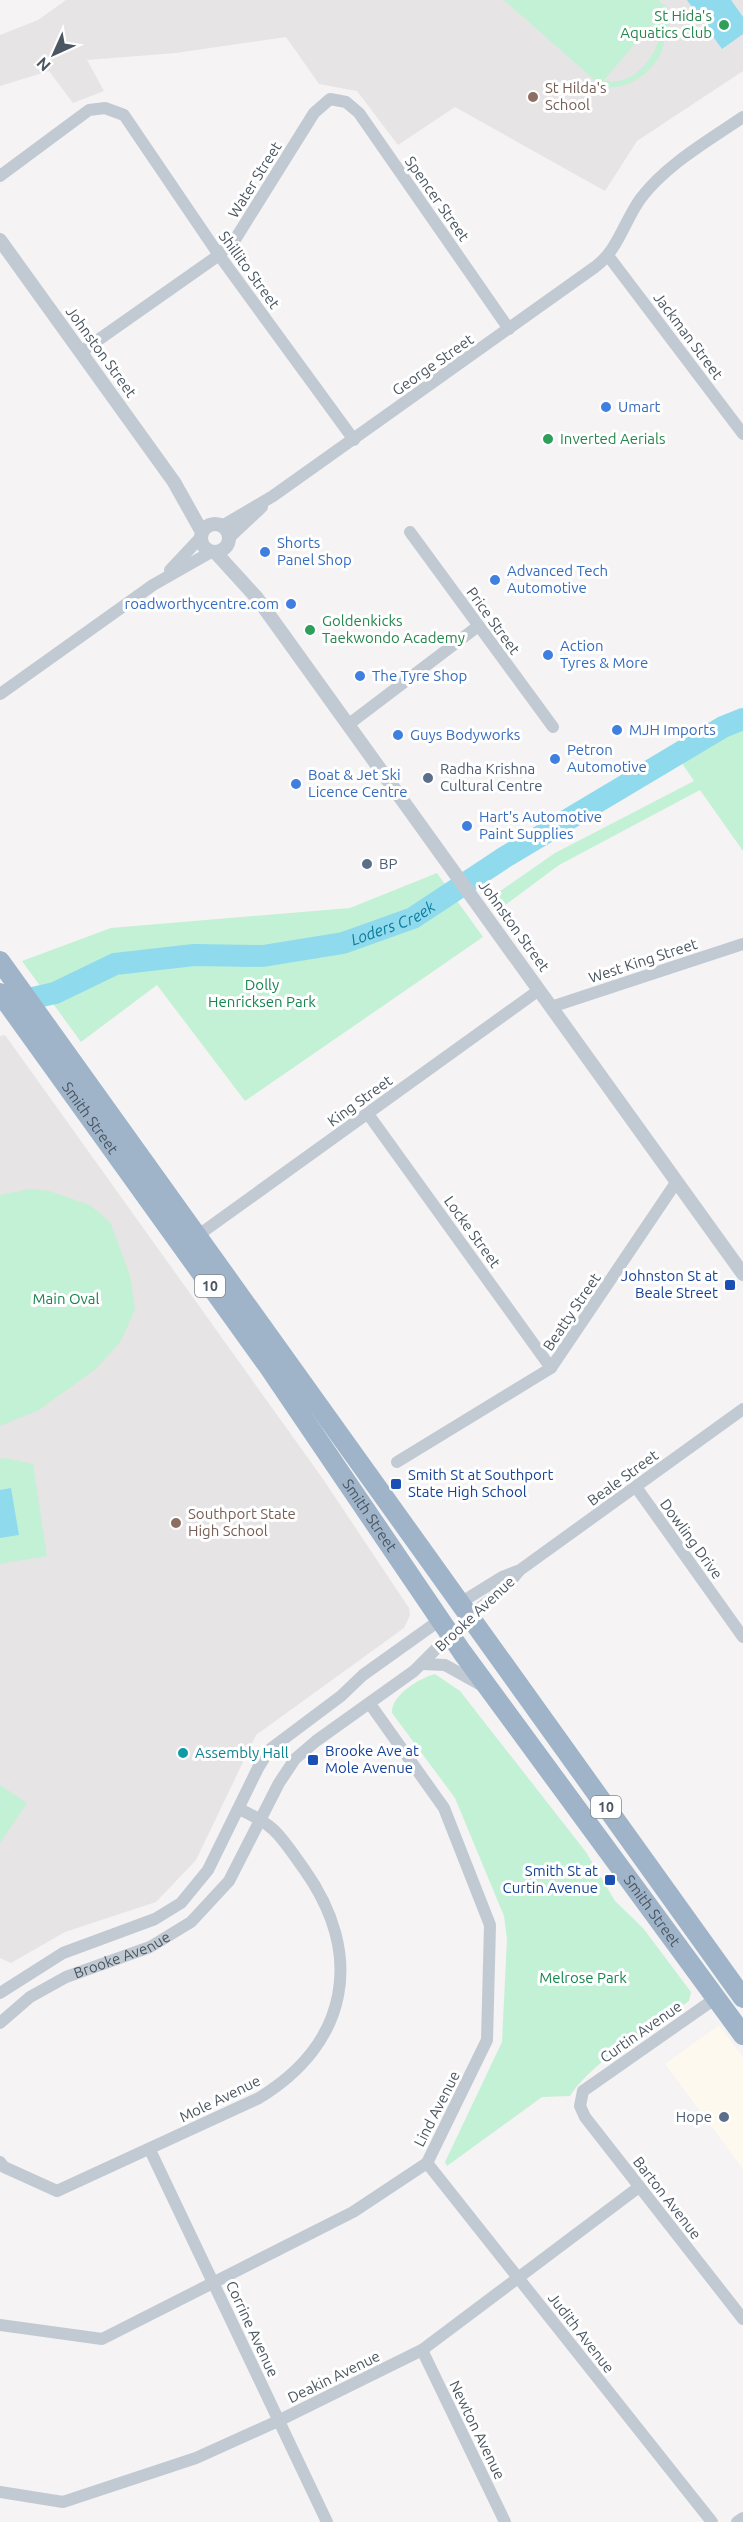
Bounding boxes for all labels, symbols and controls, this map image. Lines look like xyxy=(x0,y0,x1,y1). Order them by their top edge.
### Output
place label: St Hida's Aquatics Club xyxy=(620,7,712,41)
marker: St Hida's Aquatics Club xyxy=(717,18,731,32)
north arrow xyxy=(24,24,84,84)
text: N xyxy=(33,54,54,75)
place label: St Hilda's School xyxy=(545,79,607,113)
marker: St Hilda's School xyxy=(526,90,540,104)
street label: Water Street xyxy=(224,138,285,221)
street label: Spencer Street xyxy=(402,153,473,245)
street label: Shillito Street xyxy=(216,228,283,312)
street label: Jackman Street xyxy=(650,289,727,382)
street label: Johnston Street xyxy=(63,303,140,401)
street label: George Street xyxy=(389,330,477,399)
place label: Umart xyxy=(618,398,661,415)
marker: Umart xyxy=(599,400,613,414)
place label: Inverted Aerials xyxy=(560,430,665,447)
marker: Inverted Aerials xyxy=(541,432,555,446)
place label: Shorts Panel Shop xyxy=(277,534,352,568)
marker: Shorts Panel Shop xyxy=(258,545,272,559)
place label: Advanced Tech Automotive xyxy=(507,562,608,596)
marker: Advanced Tech Automotive xyxy=(488,573,502,587)
street label: Price Street xyxy=(463,584,524,658)
place label: roadworthycentre.com xyxy=(125,595,279,612)
marker: roadworthycentre.com xyxy=(284,597,298,611)
place label: Goldenkicks Taekwondo Academy xyxy=(322,612,465,646)
marker: Goldenkicks Taekwondo Academy xyxy=(303,623,317,637)
place label: Action Tyres & More xyxy=(560,637,648,671)
marker: Action Tyres & More xyxy=(541,648,555,662)
place label: The Tyre Shop xyxy=(372,667,467,684)
marker: The Tyre Shop xyxy=(353,669,367,683)
place label: MJH Imports xyxy=(629,721,716,738)
marker: MJH Imports xyxy=(610,723,624,737)
place label: Guys Bodyworks xyxy=(410,726,520,743)
marker: Guys Bodyworks xyxy=(391,728,405,742)
place label: Petron Automotive xyxy=(567,741,647,775)
marker: Petron Automotive xyxy=(548,752,562,766)
place label: Radha Krishna Cultural Centre xyxy=(440,760,543,794)
place label: Boat & Jet Ski Licence Centre xyxy=(308,766,408,800)
marker: Radha Krishna Cultural Centre xyxy=(421,771,435,785)
marker: Boat & Jet Ski Licence Centre xyxy=(289,777,303,791)
place label: Hart's Automotive Paint Supplies xyxy=(479,808,602,842)
marker: Hart's Automotive Paint Supplies xyxy=(460,819,474,833)
place label: BP xyxy=(379,855,398,872)
marker: BP xyxy=(360,857,374,871)
street label: Johnston Street xyxy=(476,877,553,975)
water label: Loders Creek xyxy=(348,897,439,949)
street label: West King Street xyxy=(586,935,699,986)
park label: Dolly Henricksen Park xyxy=(208,976,316,1010)
street label: King Street xyxy=(324,1071,395,1130)
street label: Smith Street xyxy=(59,1079,122,1157)
street label: Locke Street xyxy=(441,1193,504,1271)
place label: Johnston St at Beale Street xyxy=(621,1267,718,1301)
street label: Beatty Street xyxy=(539,1270,604,1354)
road number: 10 xyxy=(195,1275,225,1297)
marker: Johnston St at Beale Street xyxy=(723,1278,737,1292)
park label: Main Oval xyxy=(33,1290,100,1307)
street label: Beale Street xyxy=(584,1446,661,1509)
place label: Smith St at Southport State High School xyxy=(408,1466,553,1500)
street label: Smith Street xyxy=(339,1476,401,1555)
marker: Smith St at Southport State High School xyxy=(389,1477,403,1491)
street label: Dowling Drive xyxy=(657,1495,726,1582)
place label: Southport State High School xyxy=(188,1505,296,1539)
marker: Southport State High School xyxy=(169,1516,183,1530)
street label: Brooke Avenue xyxy=(431,1573,518,1655)
place label: Brooke Ave at Mole Avenue xyxy=(325,1742,419,1776)
place label: Assembly Hall xyxy=(195,1744,289,1761)
marker: Assembly Hall xyxy=(176,1746,190,1760)
marker: Brooke Ave at Mole Avenue xyxy=(306,1753,320,1767)
road number: 10 xyxy=(591,1796,621,1818)
place label: Smith St at Curtin Avenue xyxy=(503,1862,598,1896)
street label: Smith Street xyxy=(621,1872,684,1950)
marker: Smith St at Curtin Avenue xyxy=(603,1873,617,1887)
street label: Brooke Avenue xyxy=(71,1928,173,1982)
park label: Melrose Park xyxy=(539,1969,627,1986)
street label: Curtin Avenue xyxy=(597,1997,685,2066)
street label: Lind Avenue xyxy=(410,2068,463,2149)
street label: Mole Avenue xyxy=(177,2072,263,2125)
place label: Hope xyxy=(676,2108,712,2125)
marker: Hope xyxy=(717,2110,731,2124)
street label: Barton Avenue xyxy=(630,2153,705,2242)
street label: Corrine Avenue xyxy=(223,2278,282,2379)
street label: Judith Avenue xyxy=(545,2289,618,2376)
street label: Deakin Avenue xyxy=(285,2347,383,2406)
street label: Newton Avenue xyxy=(446,2378,509,2482)

